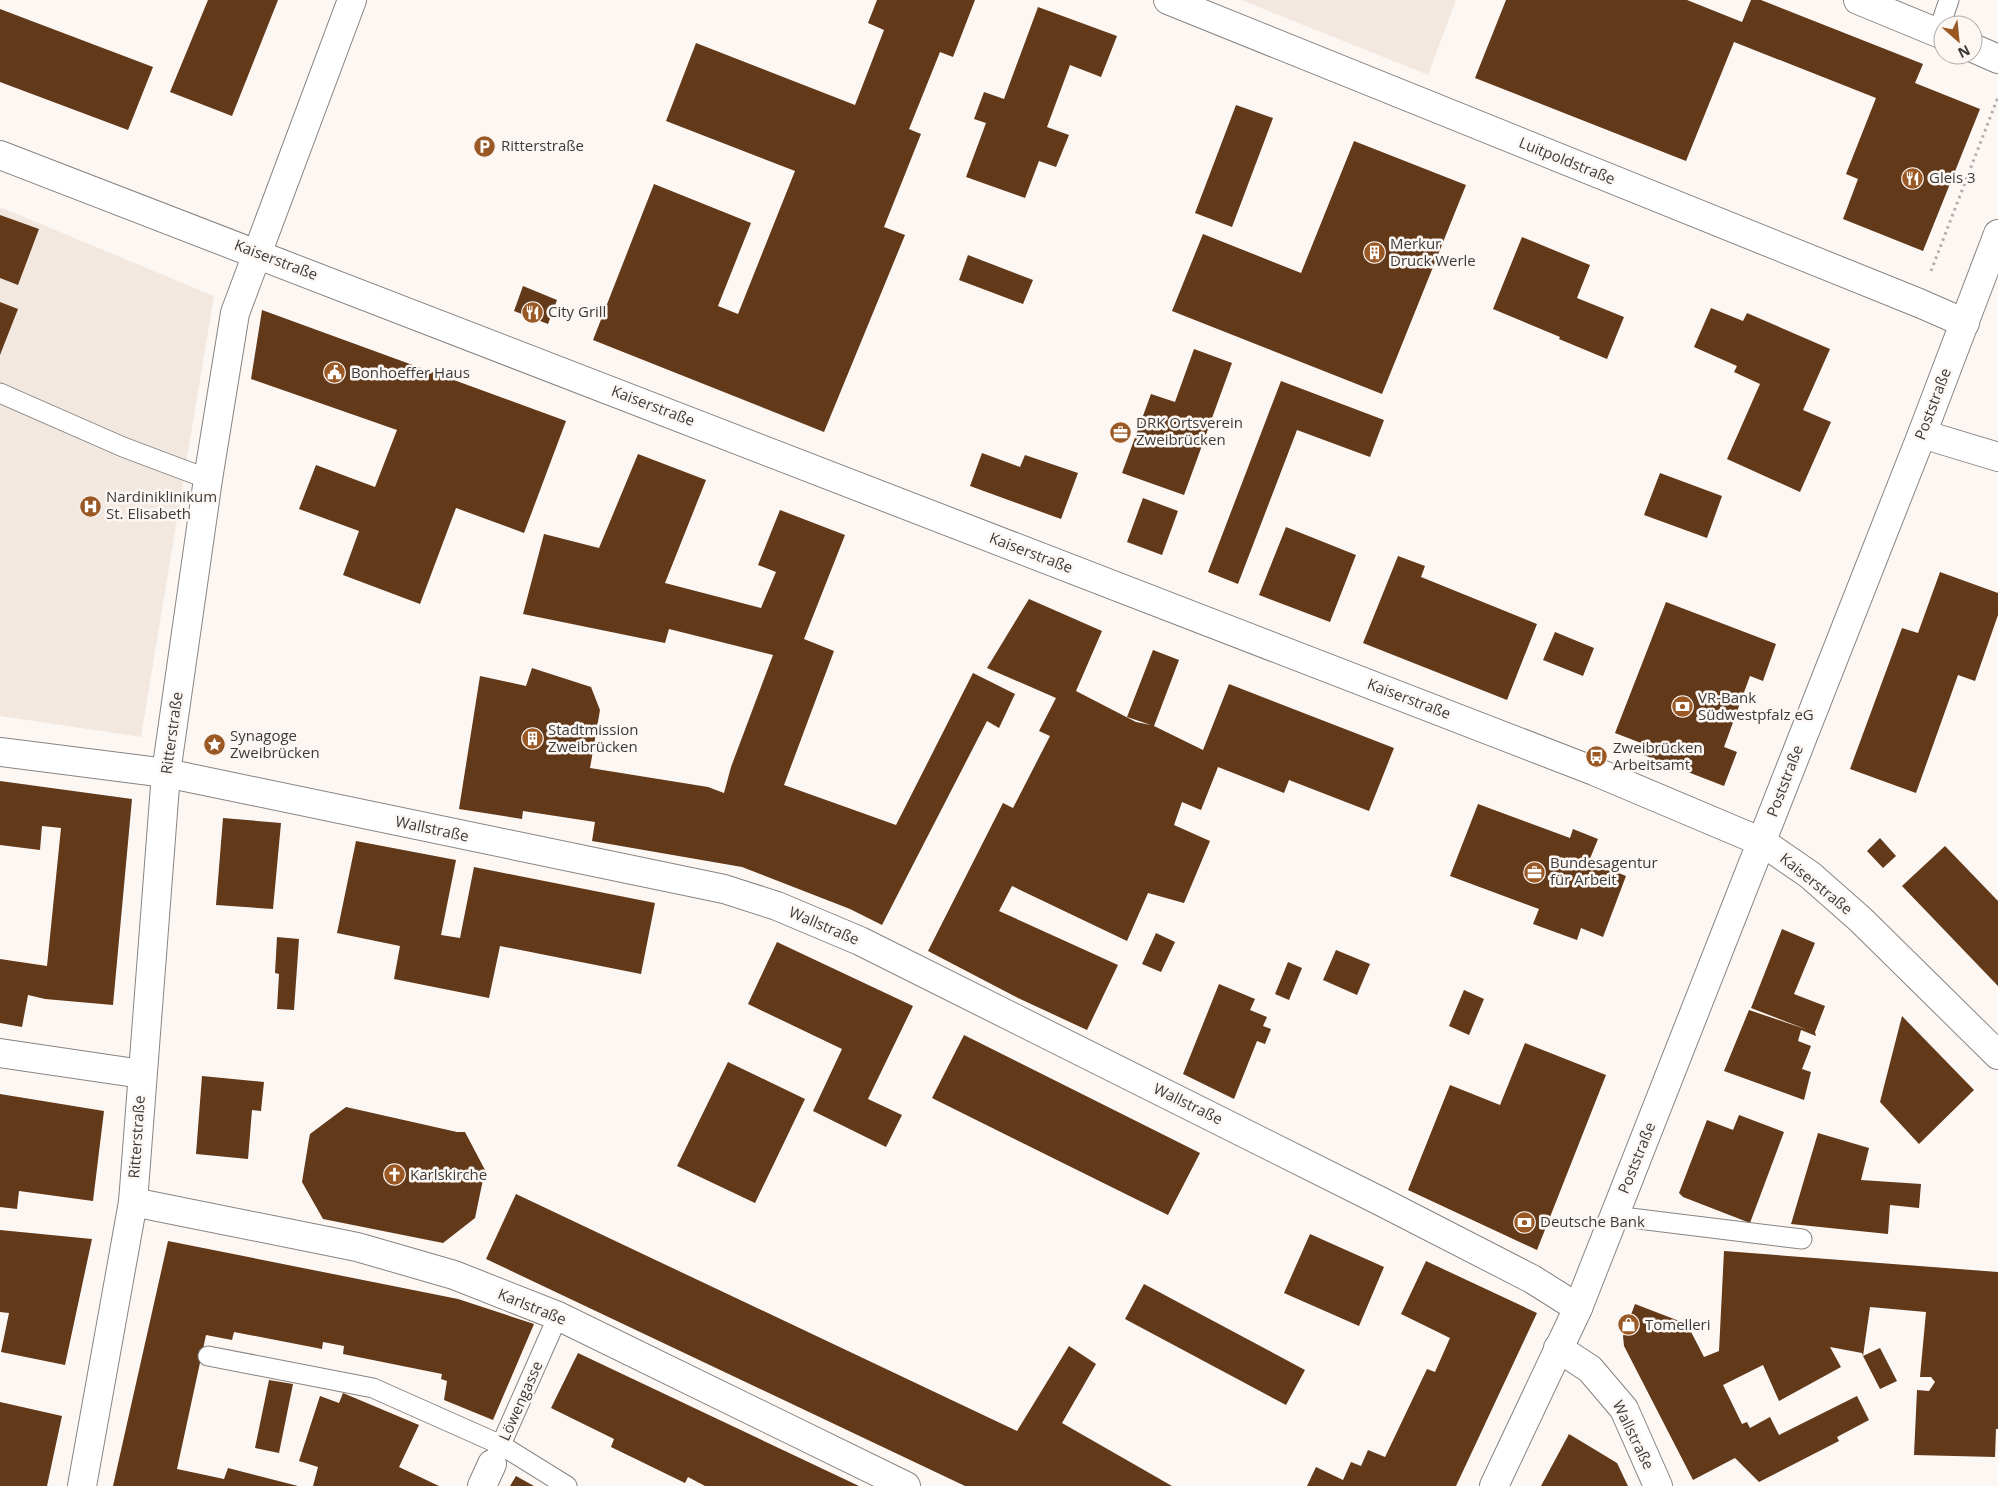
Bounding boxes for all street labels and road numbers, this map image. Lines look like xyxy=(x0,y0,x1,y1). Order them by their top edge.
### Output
street label: Luitpoldstraße xyxy=(1516,132,1618,188)
street label: Kaiserstraße xyxy=(232,234,321,284)
street label: Poststraße xyxy=(1909,365,1955,442)
street label: Kaiserstraße xyxy=(609,380,698,430)
street label: Kaiserstraße xyxy=(987,527,1076,577)
street label: Kaiserstraße xyxy=(1365,673,1454,723)
street label: Ritterstraße xyxy=(155,690,187,775)
street label: Poststraße xyxy=(1761,742,1807,819)
street label: Wallstraße xyxy=(394,810,471,846)
street label: Kaiserstraße xyxy=(1776,848,1857,919)
street label: Wallstraße xyxy=(786,901,863,949)
street label: Wallstraße xyxy=(1151,1078,1226,1128)
street label: Ritterstraße xyxy=(123,1095,149,1179)
street label: Poststraße xyxy=(1613,1119,1659,1196)
street label: Karlstraße xyxy=(495,1283,570,1329)
street label: Löwengasse xyxy=(494,1358,547,1444)
street label: Wallstraße xyxy=(1609,1397,1659,1472)

